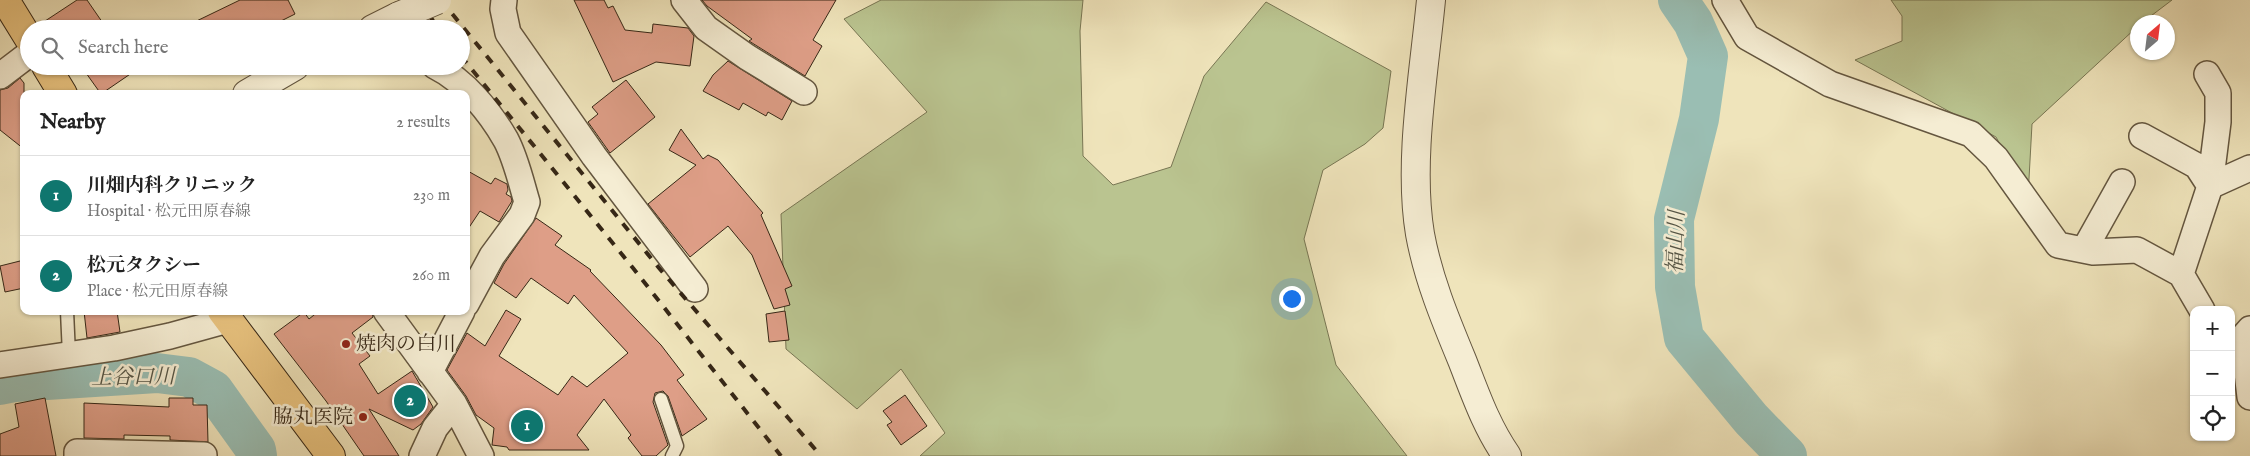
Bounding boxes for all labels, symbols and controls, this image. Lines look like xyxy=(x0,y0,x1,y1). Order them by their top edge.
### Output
north arrow xyxy=(2130,15,2175,60)
search box xyxy=(20,20,470,75)
icon: search xyxy=(38,34,66,62)
text: Search here xyxy=(78,36,169,60)
text: Nearby xyxy=(40,109,105,136)
text: 2 results xyxy=(396,113,450,133)
text: 川畑内科クリニック xyxy=(87,174,257,198)
text: 1 xyxy=(53,186,59,206)
text: 230 m xyxy=(413,186,450,206)
text: Hospital · 松元田原春線 xyxy=(87,202,251,222)
water label: 福山川 xyxy=(1662,208,1692,274)
text: 松元タクシー xyxy=(87,254,201,278)
text: 2 xyxy=(52,266,60,286)
text: 260 m xyxy=(412,266,450,286)
text: Place · 松元田原春線 xyxy=(87,282,228,302)
your location xyxy=(1279,286,1305,312)
map controls xyxy=(2190,306,2235,441)
button: + xyxy=(2190,306,2235,351)
place label: 焼肉の白川 xyxy=(356,332,456,357)
marker: 焼肉の白川 xyxy=(340,338,352,350)
button: − xyxy=(2190,351,2235,396)
water label: 上谷口川 xyxy=(91,364,177,392)
pin: 2 xyxy=(394,382,426,420)
button: locate xyxy=(2190,396,2235,441)
place label: 脇丸医院 xyxy=(273,405,353,430)
pin: 1 xyxy=(511,407,543,445)
marker: 脇丸医院 xyxy=(357,411,369,423)

